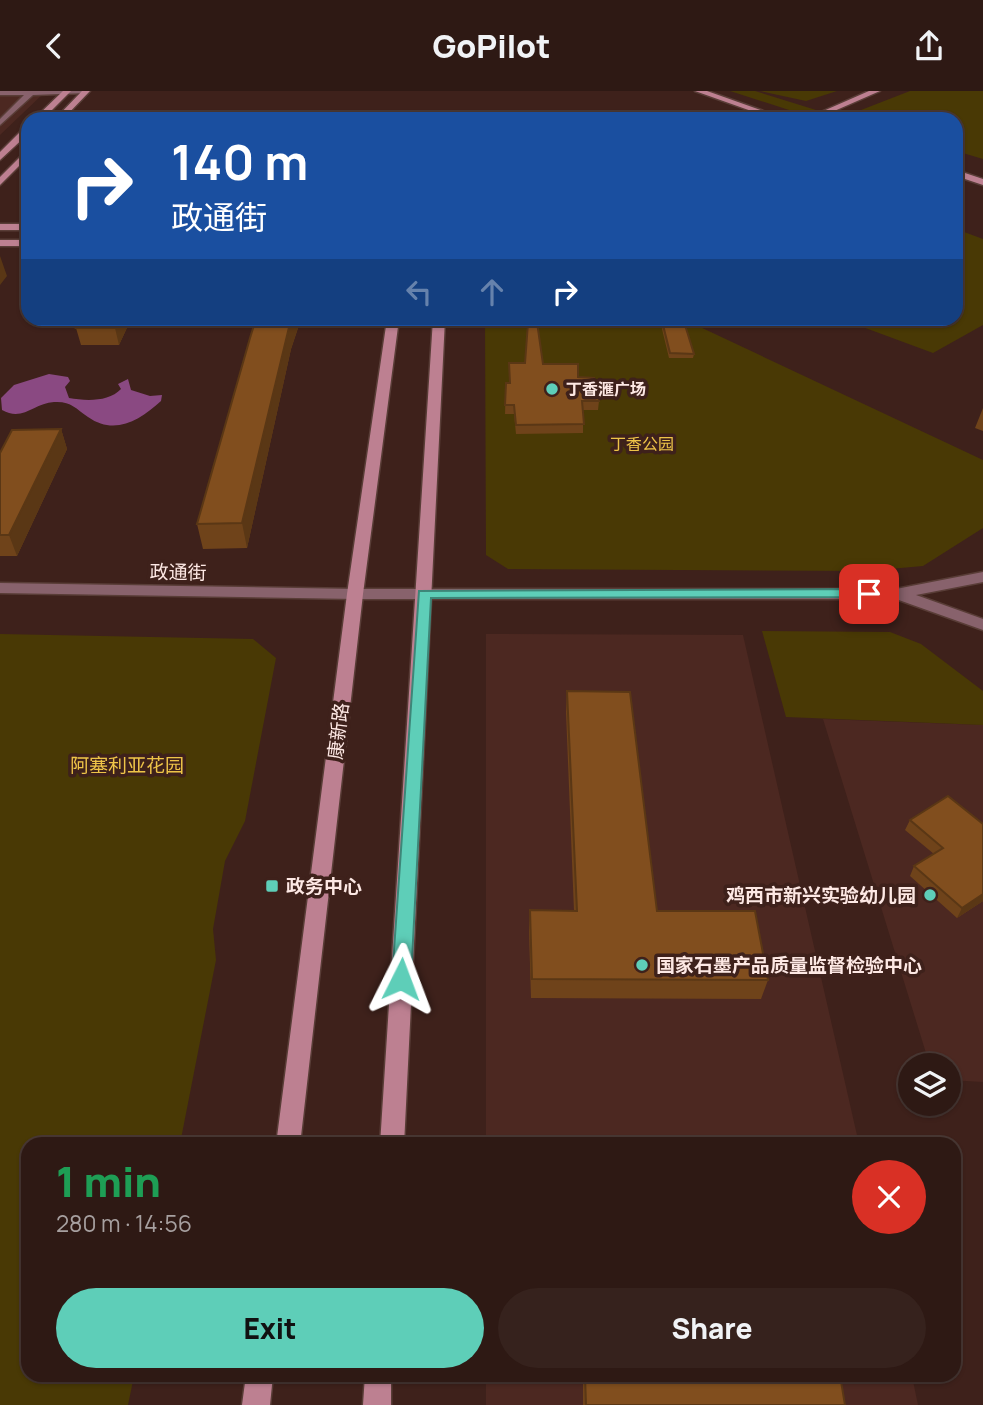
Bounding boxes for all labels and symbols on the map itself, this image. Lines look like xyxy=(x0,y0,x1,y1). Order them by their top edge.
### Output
place label: 丁香滙广场 xyxy=(566,378,646,400)
marker: 丁香滙广场 xyxy=(544,381,560,397)
park label: 丁香公园 xyxy=(610,433,674,455)
street label: 政通街 xyxy=(149,559,207,585)
pin xyxy=(839,564,899,624)
street label: 康新路 xyxy=(322,701,354,761)
park label: 阿塞利亚花园 xyxy=(70,752,184,778)
place label: 政务中心 xyxy=(286,873,362,899)
marker: 政务中心 xyxy=(264,878,280,894)
place label: 鸡西市新兴实验幼儿园 xyxy=(726,882,916,908)
marker: 鸡西市新兴实验幼儿园 xyxy=(922,887,938,903)
position arrow xyxy=(364,942,438,1016)
place label: 国家石墨产品质量监督检验中心 xyxy=(656,952,922,978)
marker: 国家石墨产品质量监督检验中心 xyxy=(634,957,650,973)

